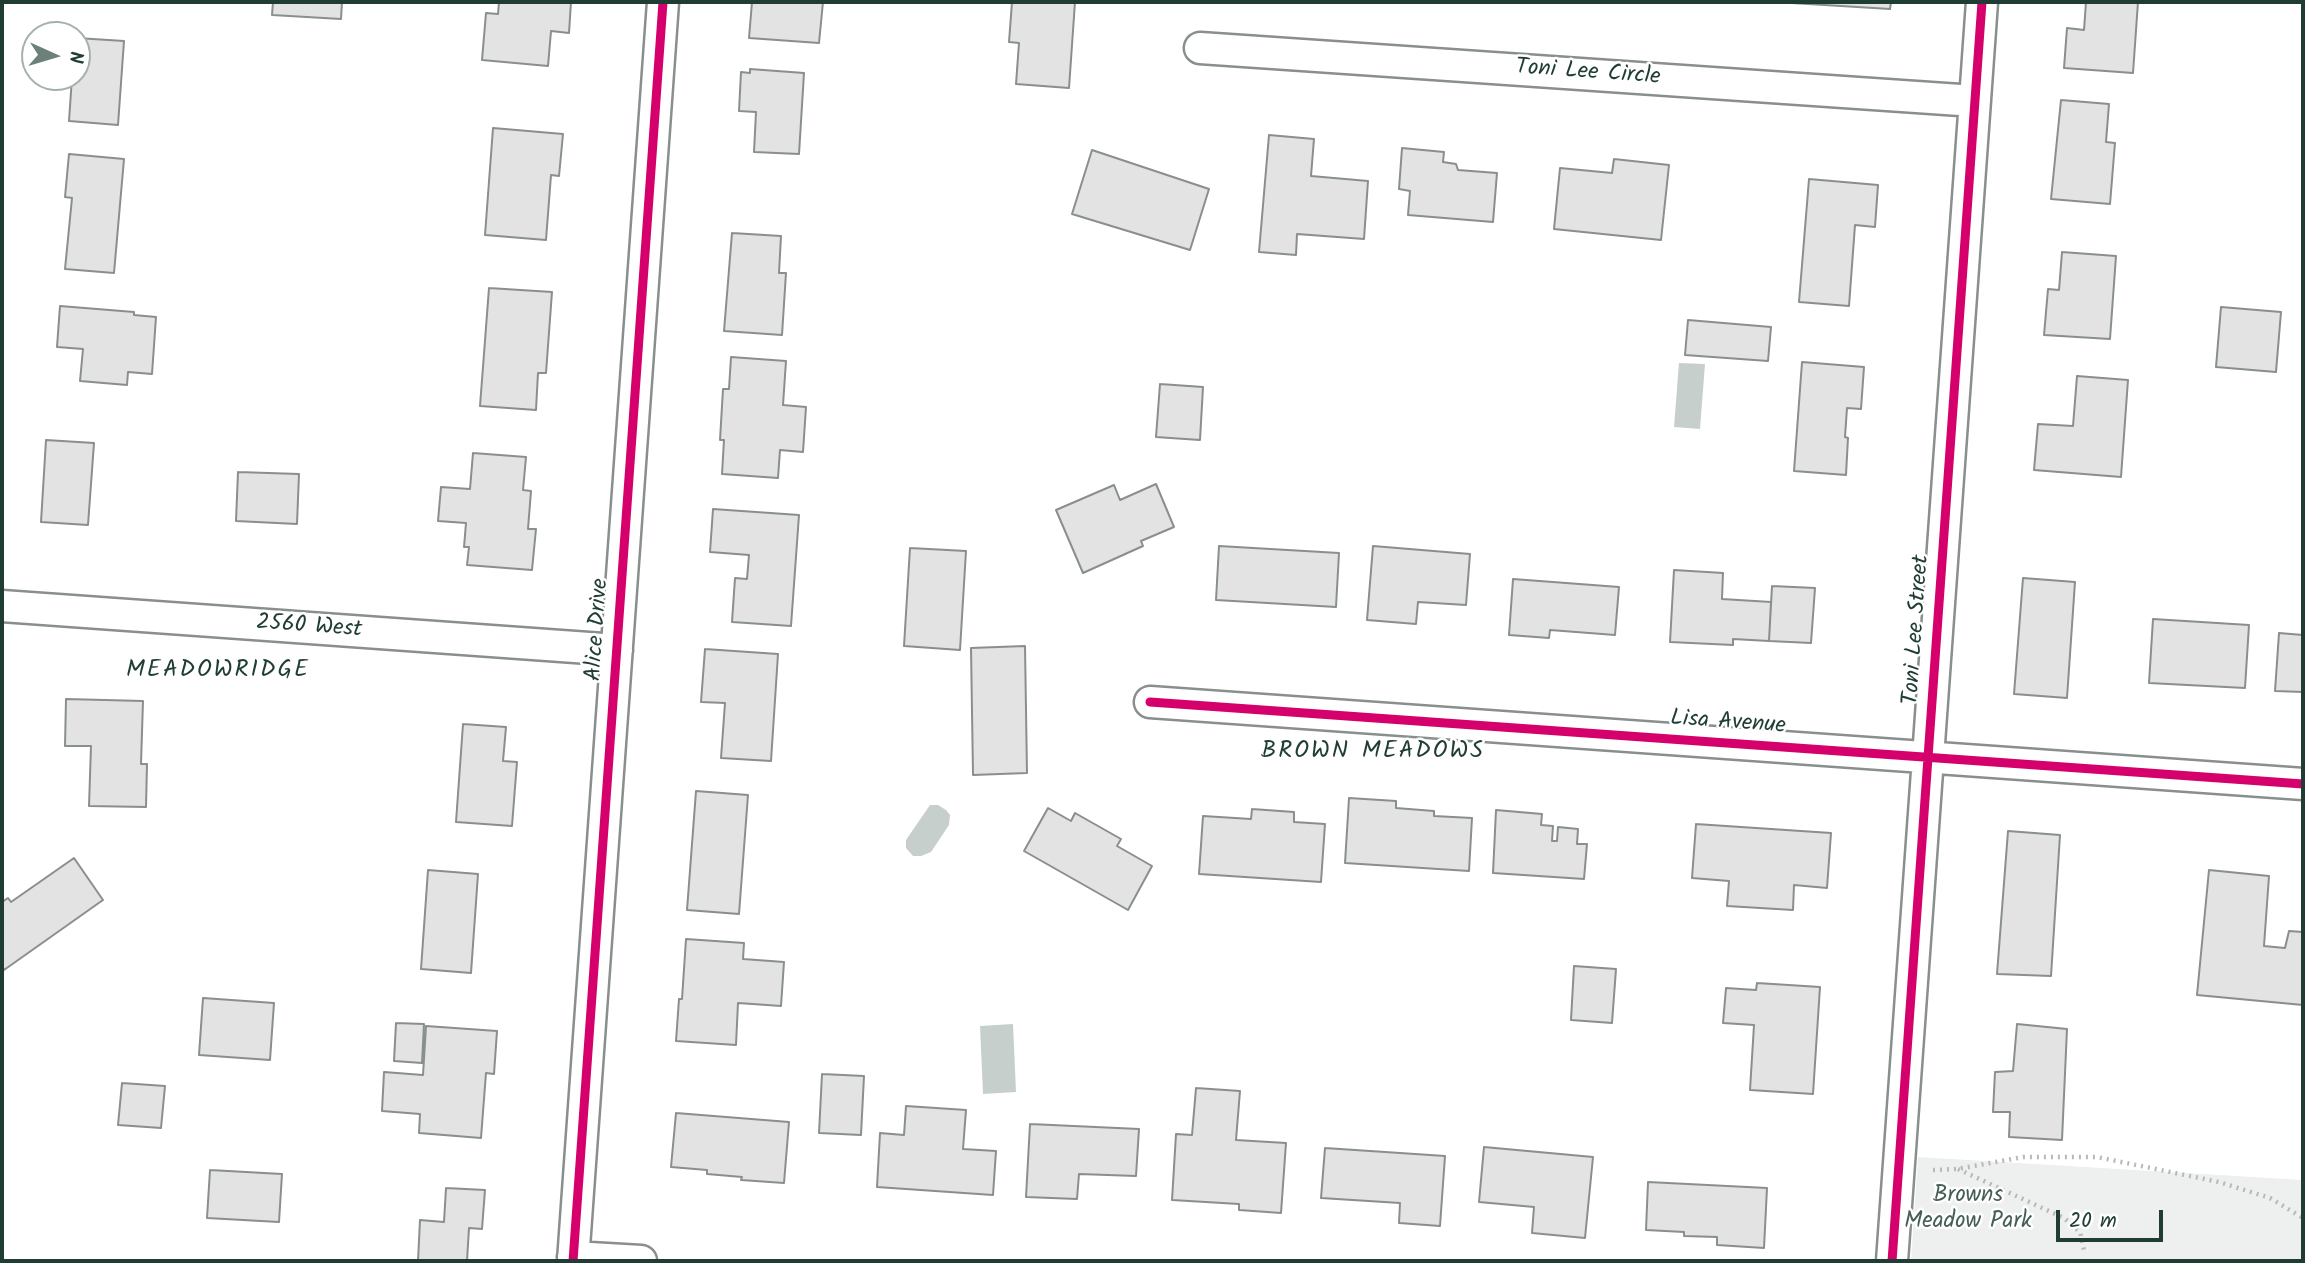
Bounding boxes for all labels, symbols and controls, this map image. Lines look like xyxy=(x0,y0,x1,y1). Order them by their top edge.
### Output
north arrow xyxy=(21,21,91,91)
text: N xyxy=(60,50,90,64)
street label: Toni Lee Circle xyxy=(1515,55,1661,93)
street label: Toni Lee Street xyxy=(1899,554,1937,706)
street label: Alice Drive xyxy=(582,578,616,682)
street label: 2560 West xyxy=(255,611,363,645)
district label: MEADOWRIDGE xyxy=(127,658,309,686)
street label: Lisa Avenue xyxy=(1669,706,1787,742)
district label: BROWN MEADOWS xyxy=(1263,739,1483,767)
park label: Browns Meadow Park xyxy=(1904,1183,2032,1237)
scale bar xyxy=(2060,1196,2167,1240)
text: 20 m xyxy=(2069,1205,2117,1238)

